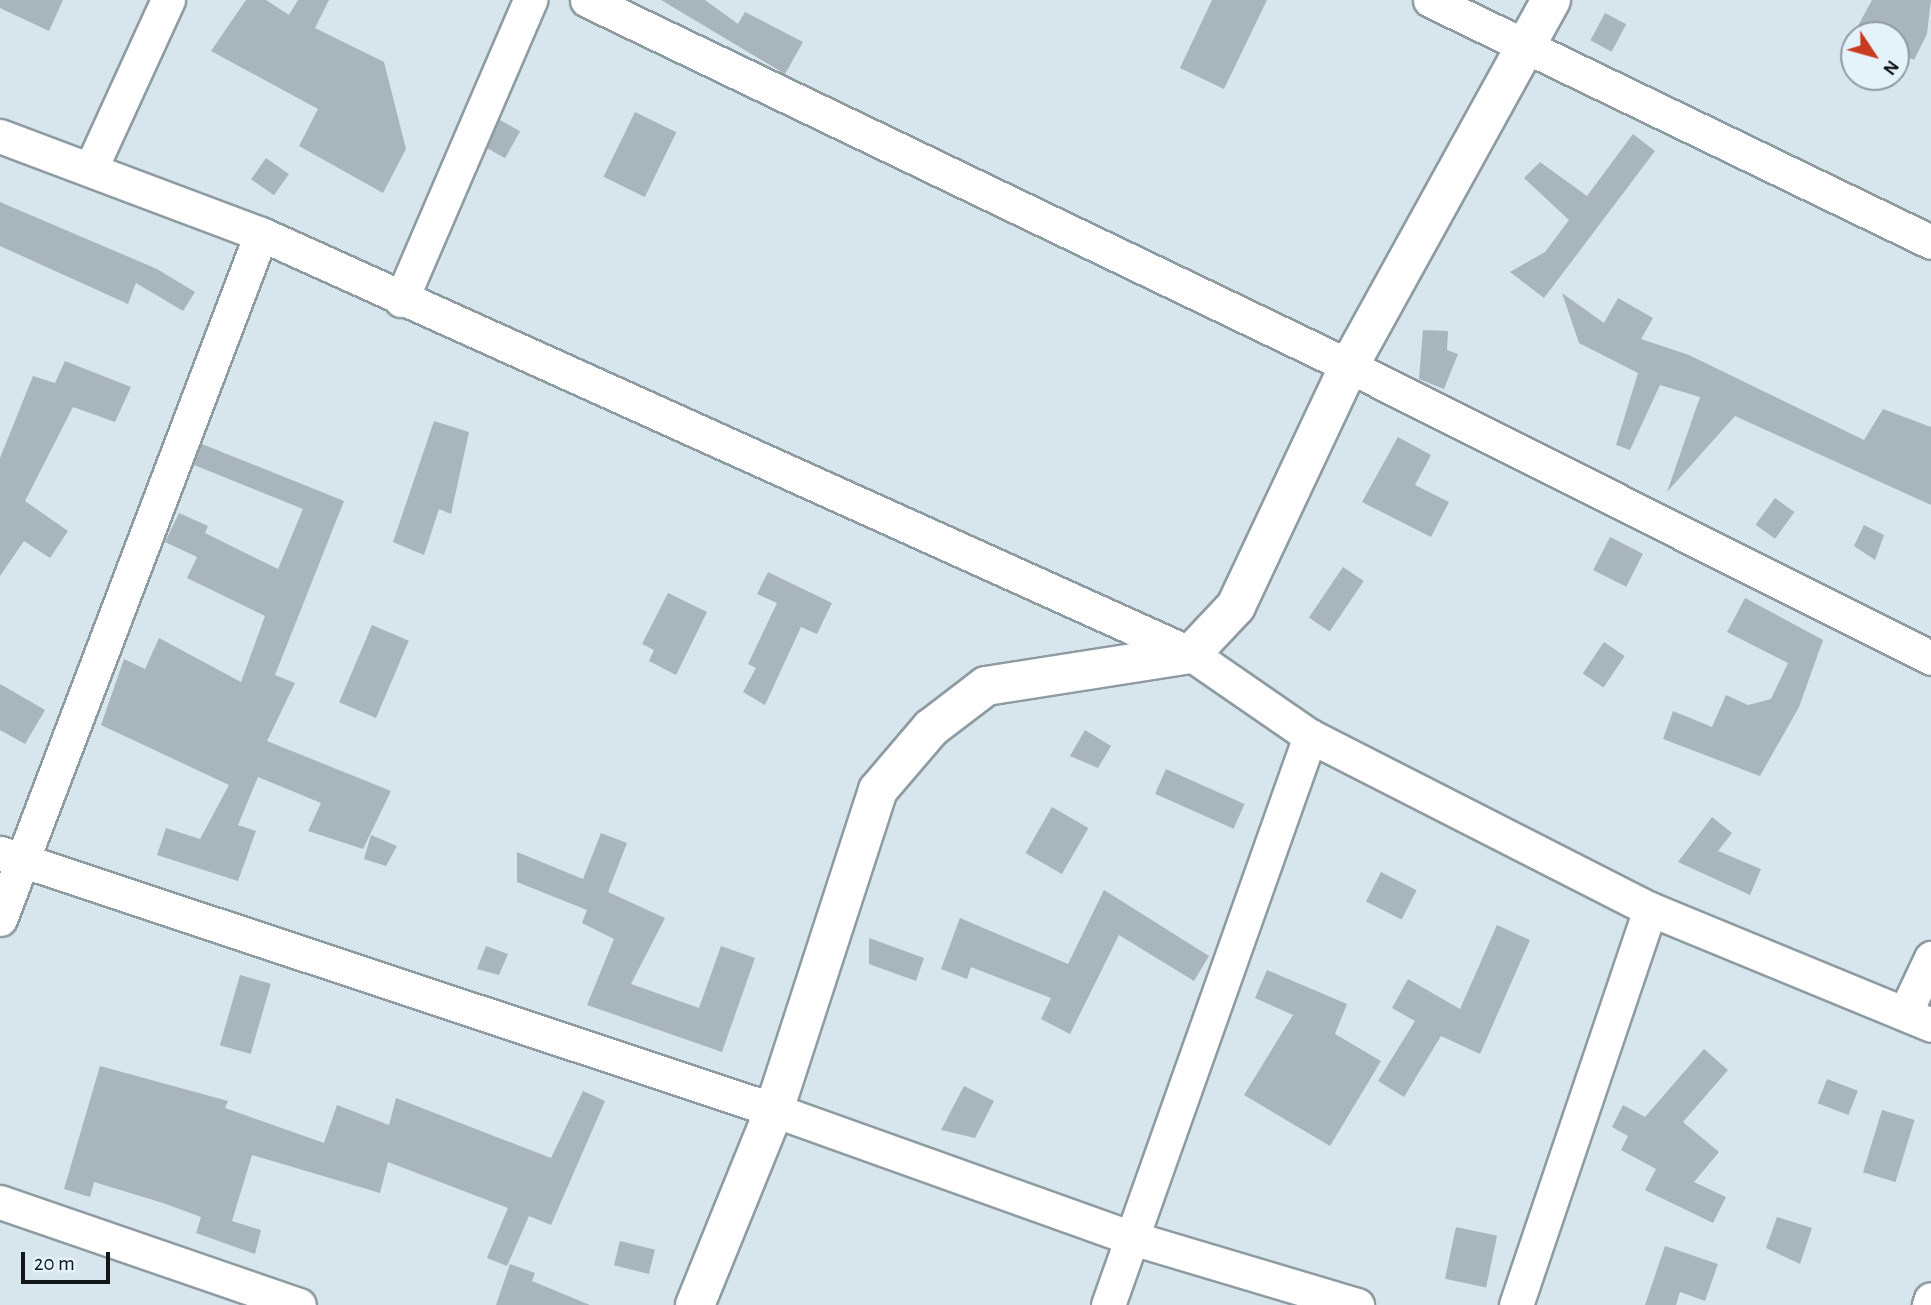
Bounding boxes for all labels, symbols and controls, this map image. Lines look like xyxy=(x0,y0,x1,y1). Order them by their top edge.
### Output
north arrow xyxy=(1840,21,1910,91)
text: N xyxy=(1879,57,1902,78)
scale bar xyxy=(24,1238,114,1282)
text: 20 m xyxy=(34,1253,75,1274)

